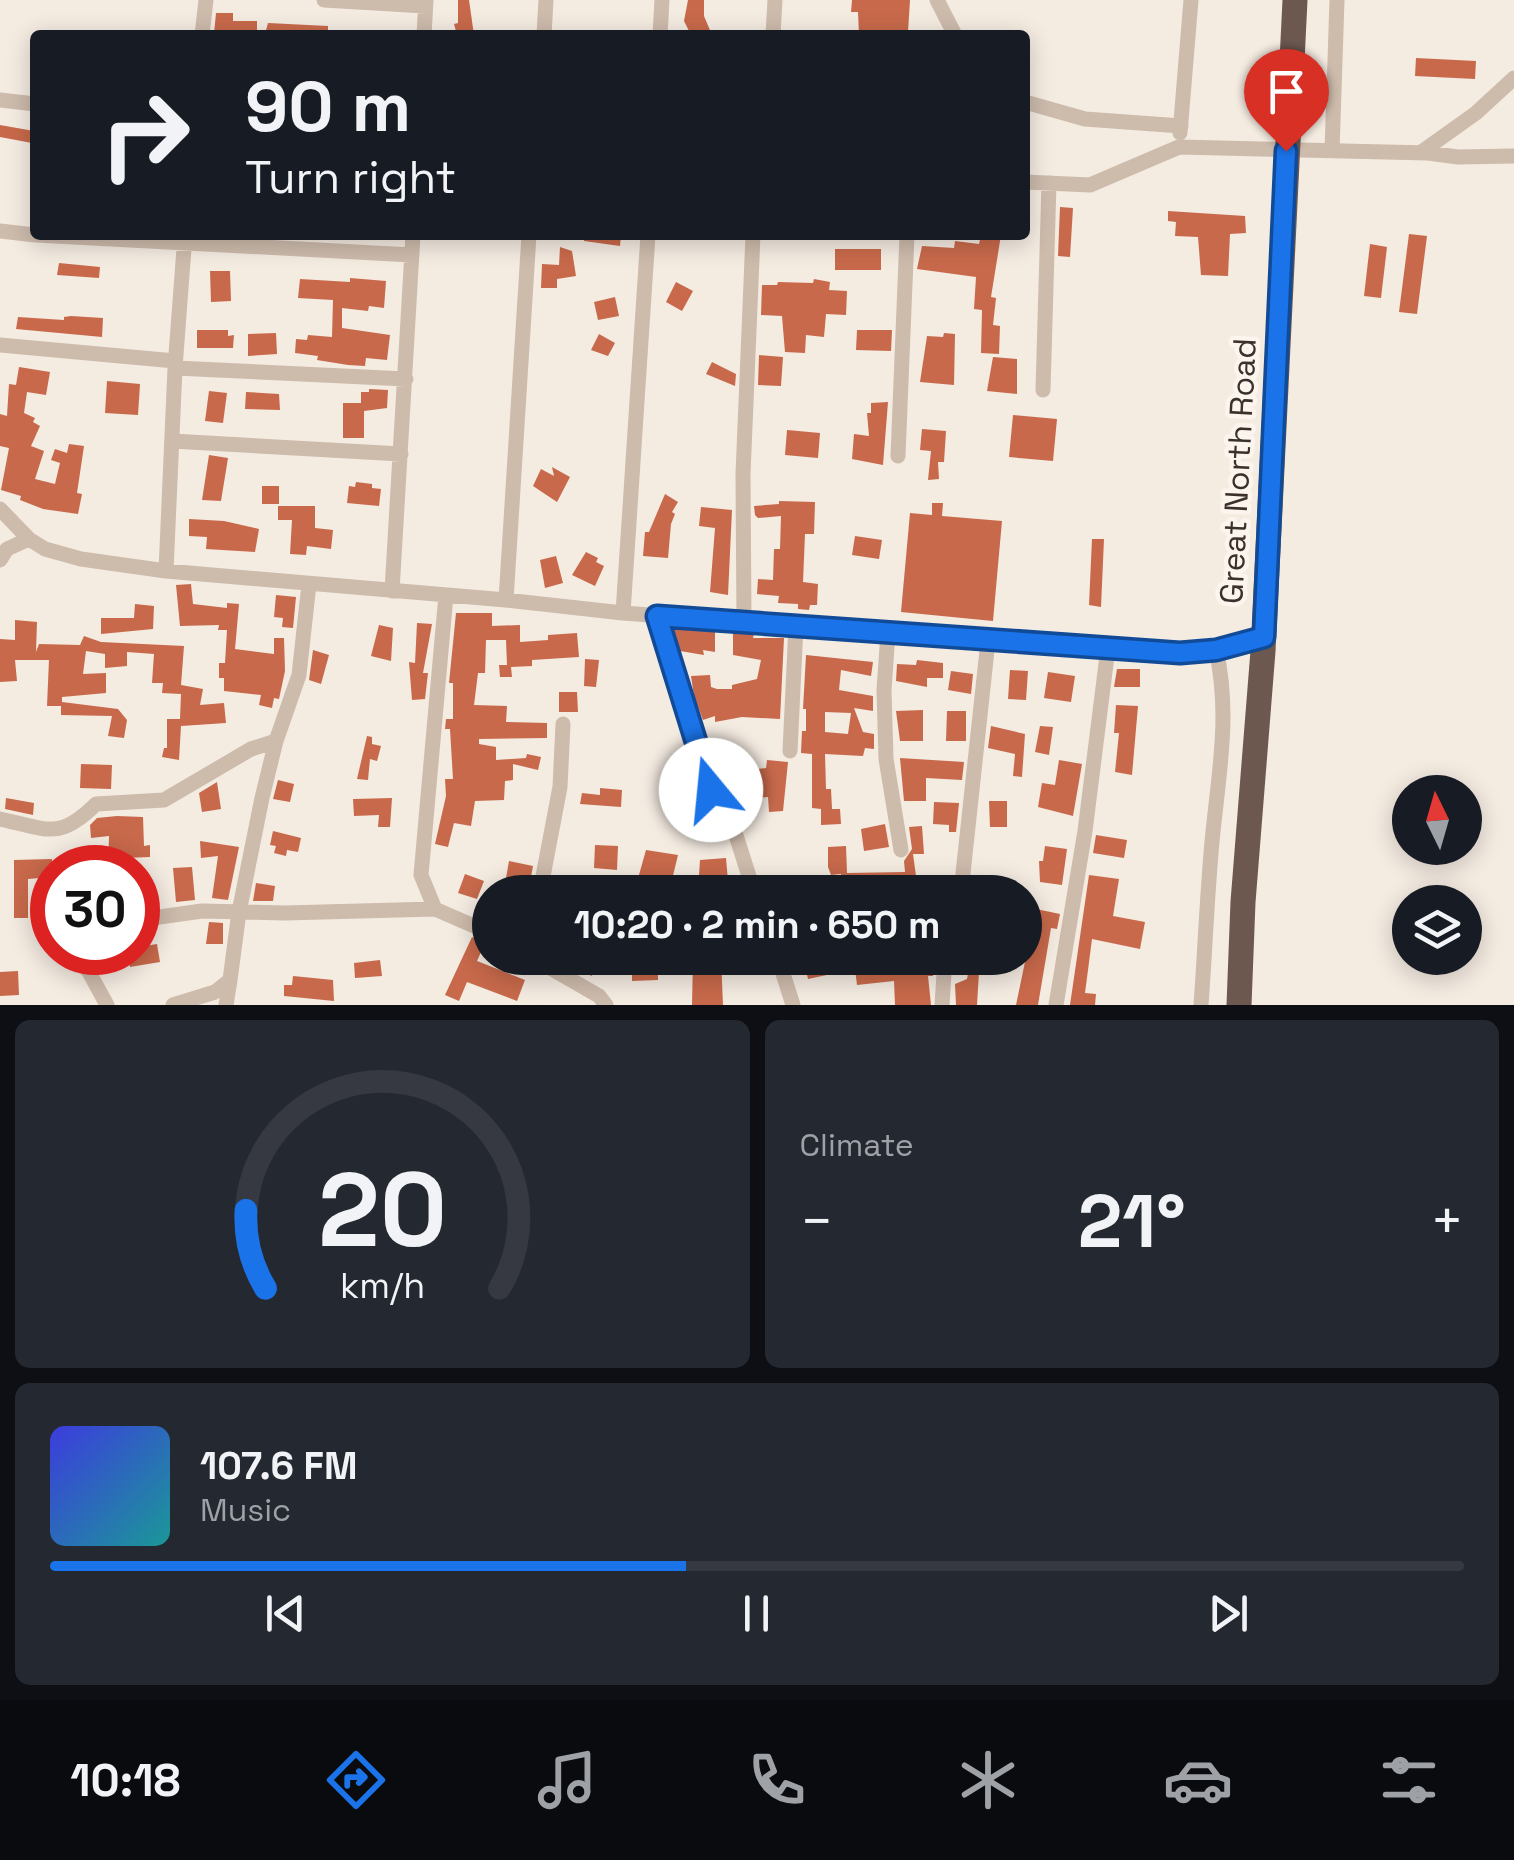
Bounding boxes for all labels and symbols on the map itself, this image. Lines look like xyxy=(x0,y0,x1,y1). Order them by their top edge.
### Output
pin xyxy=(1244,49,1329,152)
street label: Great North Road xyxy=(1211,337,1265,605)
position arrow xyxy=(659,738,763,842)
north arrow xyxy=(1392,775,1482,865)
speed limit sign: 30 xyxy=(30,845,160,975)

